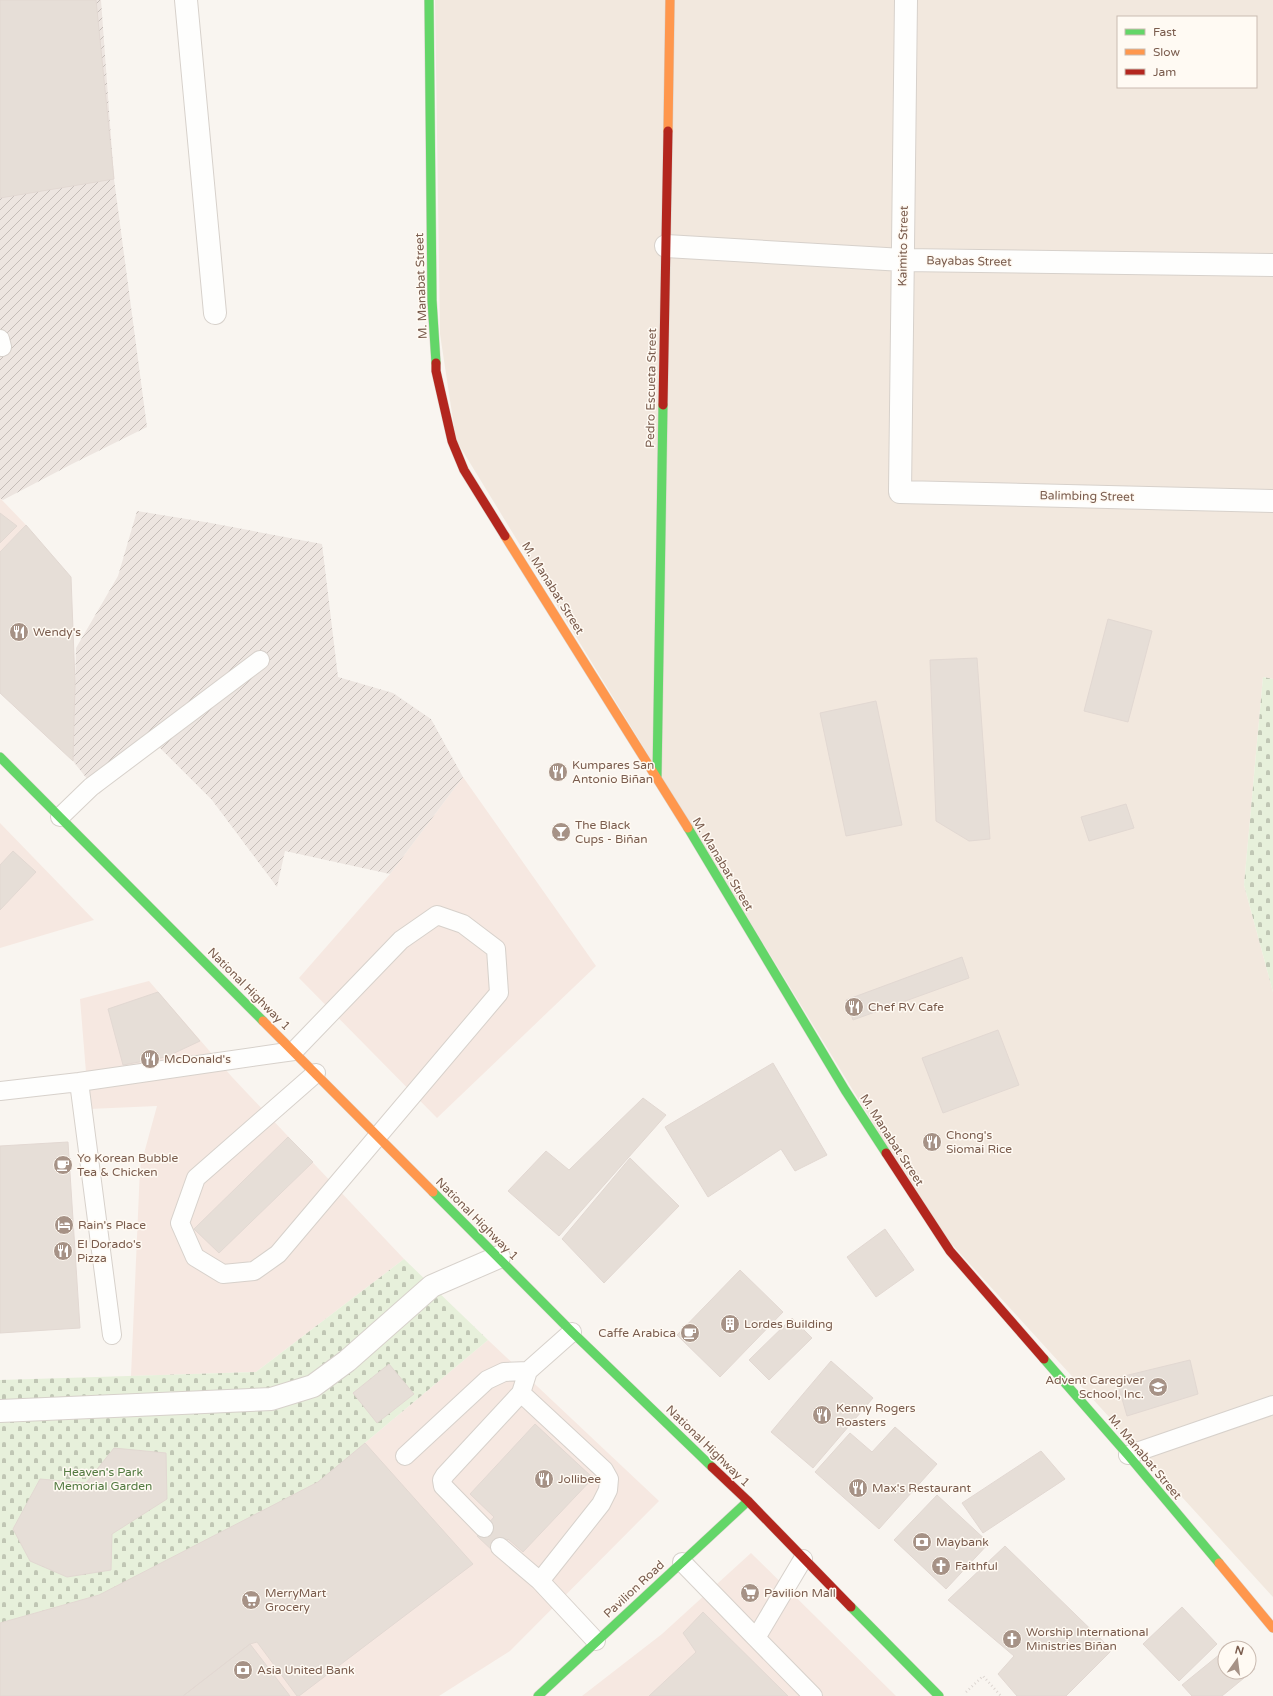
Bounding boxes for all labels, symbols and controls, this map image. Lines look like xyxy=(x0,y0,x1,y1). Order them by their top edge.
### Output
legend xyxy=(1117,16,1257,88)
text: Fast xyxy=(1153,25,1177,39)
text: Slow xyxy=(1153,45,1180,59)
text: Jam xyxy=(1153,65,1176,79)
street label: Kaimito Street xyxy=(895,205,911,287)
street label: M. Manabat Street xyxy=(412,232,430,339)
street label: Bayabas Street xyxy=(926,253,1012,269)
street label: Pedro Escueta Street xyxy=(643,328,659,448)
street label: Balimbing Street xyxy=(1039,488,1135,504)
street label: M. Manabat Street xyxy=(519,539,587,637)
restaurant icon: Wendy's xyxy=(8,621,30,643)
place label: Wendy's xyxy=(33,625,81,639)
place label: Kumpares San Antonio Biñan xyxy=(572,758,654,786)
restaurant icon: Kumpares San Antonio Biñan xyxy=(547,761,569,783)
street label: M. Manabat Street xyxy=(690,815,757,914)
place label: The Black Cups - Biñan xyxy=(575,818,648,846)
bar icon: The Black Cups - Biñan xyxy=(550,821,572,843)
street label: National Highway 1 xyxy=(205,945,293,1033)
restaurant icon: Chef RV Cafe xyxy=(843,996,865,1018)
place label: Chef RV Cafe xyxy=(868,1000,944,1014)
restaurant icon: McDonald's xyxy=(139,1048,161,1070)
place label: McDonald's xyxy=(164,1052,231,1066)
street label: M. Manabat Street xyxy=(857,1092,927,1189)
place label: Chong's Siomai Rice xyxy=(946,1128,1012,1156)
restaurant icon: Chong's Siomai Rice xyxy=(921,1131,943,1153)
place label: Yo Korean Bubble Tea & Chicken xyxy=(77,1151,179,1179)
cafe icon: Yo Korean Bubble Tea & Chicken xyxy=(52,1154,74,1176)
street label: National Highway 1 xyxy=(433,1175,521,1263)
hotel icon: Rain's Place xyxy=(53,1214,75,1236)
place label: Rain's Place xyxy=(78,1218,146,1232)
place label: El Dorado's Pizza xyxy=(77,1237,142,1265)
restaurant icon: El Dorado's Pizza xyxy=(52,1240,74,1262)
building icon: Lordes Building xyxy=(719,1313,741,1335)
place label: Lordes Building xyxy=(744,1317,833,1331)
cafe icon: Caffe Arabica xyxy=(679,1322,701,1344)
place label: Caffe Arabica xyxy=(598,1326,676,1340)
place label: Advent Caregiver School, Inc. xyxy=(1045,1373,1144,1401)
school or university icon: Advent Caregiver School, Inc. xyxy=(1147,1376,1169,1398)
place label: Kenny Rogers Roasters xyxy=(836,1401,916,1429)
street label: National Highway 1 xyxy=(663,1402,753,1490)
restaurant icon: Kenny Rogers Roasters xyxy=(811,1404,833,1426)
street label: M. Manabat Street xyxy=(1105,1412,1185,1503)
park label: Heaven's Park Memorial Garden xyxy=(54,1465,152,1493)
restaurant icon: Jollibee xyxy=(533,1468,555,1490)
place label: Jollibee xyxy=(558,1472,601,1486)
restaurant icon: Max's Restaurant xyxy=(847,1477,869,1499)
place label: Max's Restaurant xyxy=(872,1481,972,1495)
bank icon: Maybank xyxy=(911,1531,933,1553)
place label: Maybank xyxy=(936,1535,989,1549)
church icon: Faithful xyxy=(930,1555,952,1577)
street label: Pavilion Road xyxy=(601,1557,667,1621)
place label: Faithful xyxy=(955,1559,998,1573)
supermarket icon: Pavilion Mall xyxy=(739,1582,761,1604)
place label: MerryMart Grocery xyxy=(265,1586,327,1614)
place label: Pavilion Mall xyxy=(764,1586,836,1600)
supermarket icon: MerryMart Grocery xyxy=(240,1589,262,1611)
place label: Worship International Ministries Biñan xyxy=(1026,1625,1148,1653)
church icon: Worship International Ministries Biñan xyxy=(1001,1628,1023,1650)
north arrow xyxy=(1217,1640,1257,1680)
text: N xyxy=(1233,1643,1245,1658)
bank icon: Asia United Bank xyxy=(232,1659,254,1681)
place label: Asia United Bank xyxy=(257,1663,355,1677)

